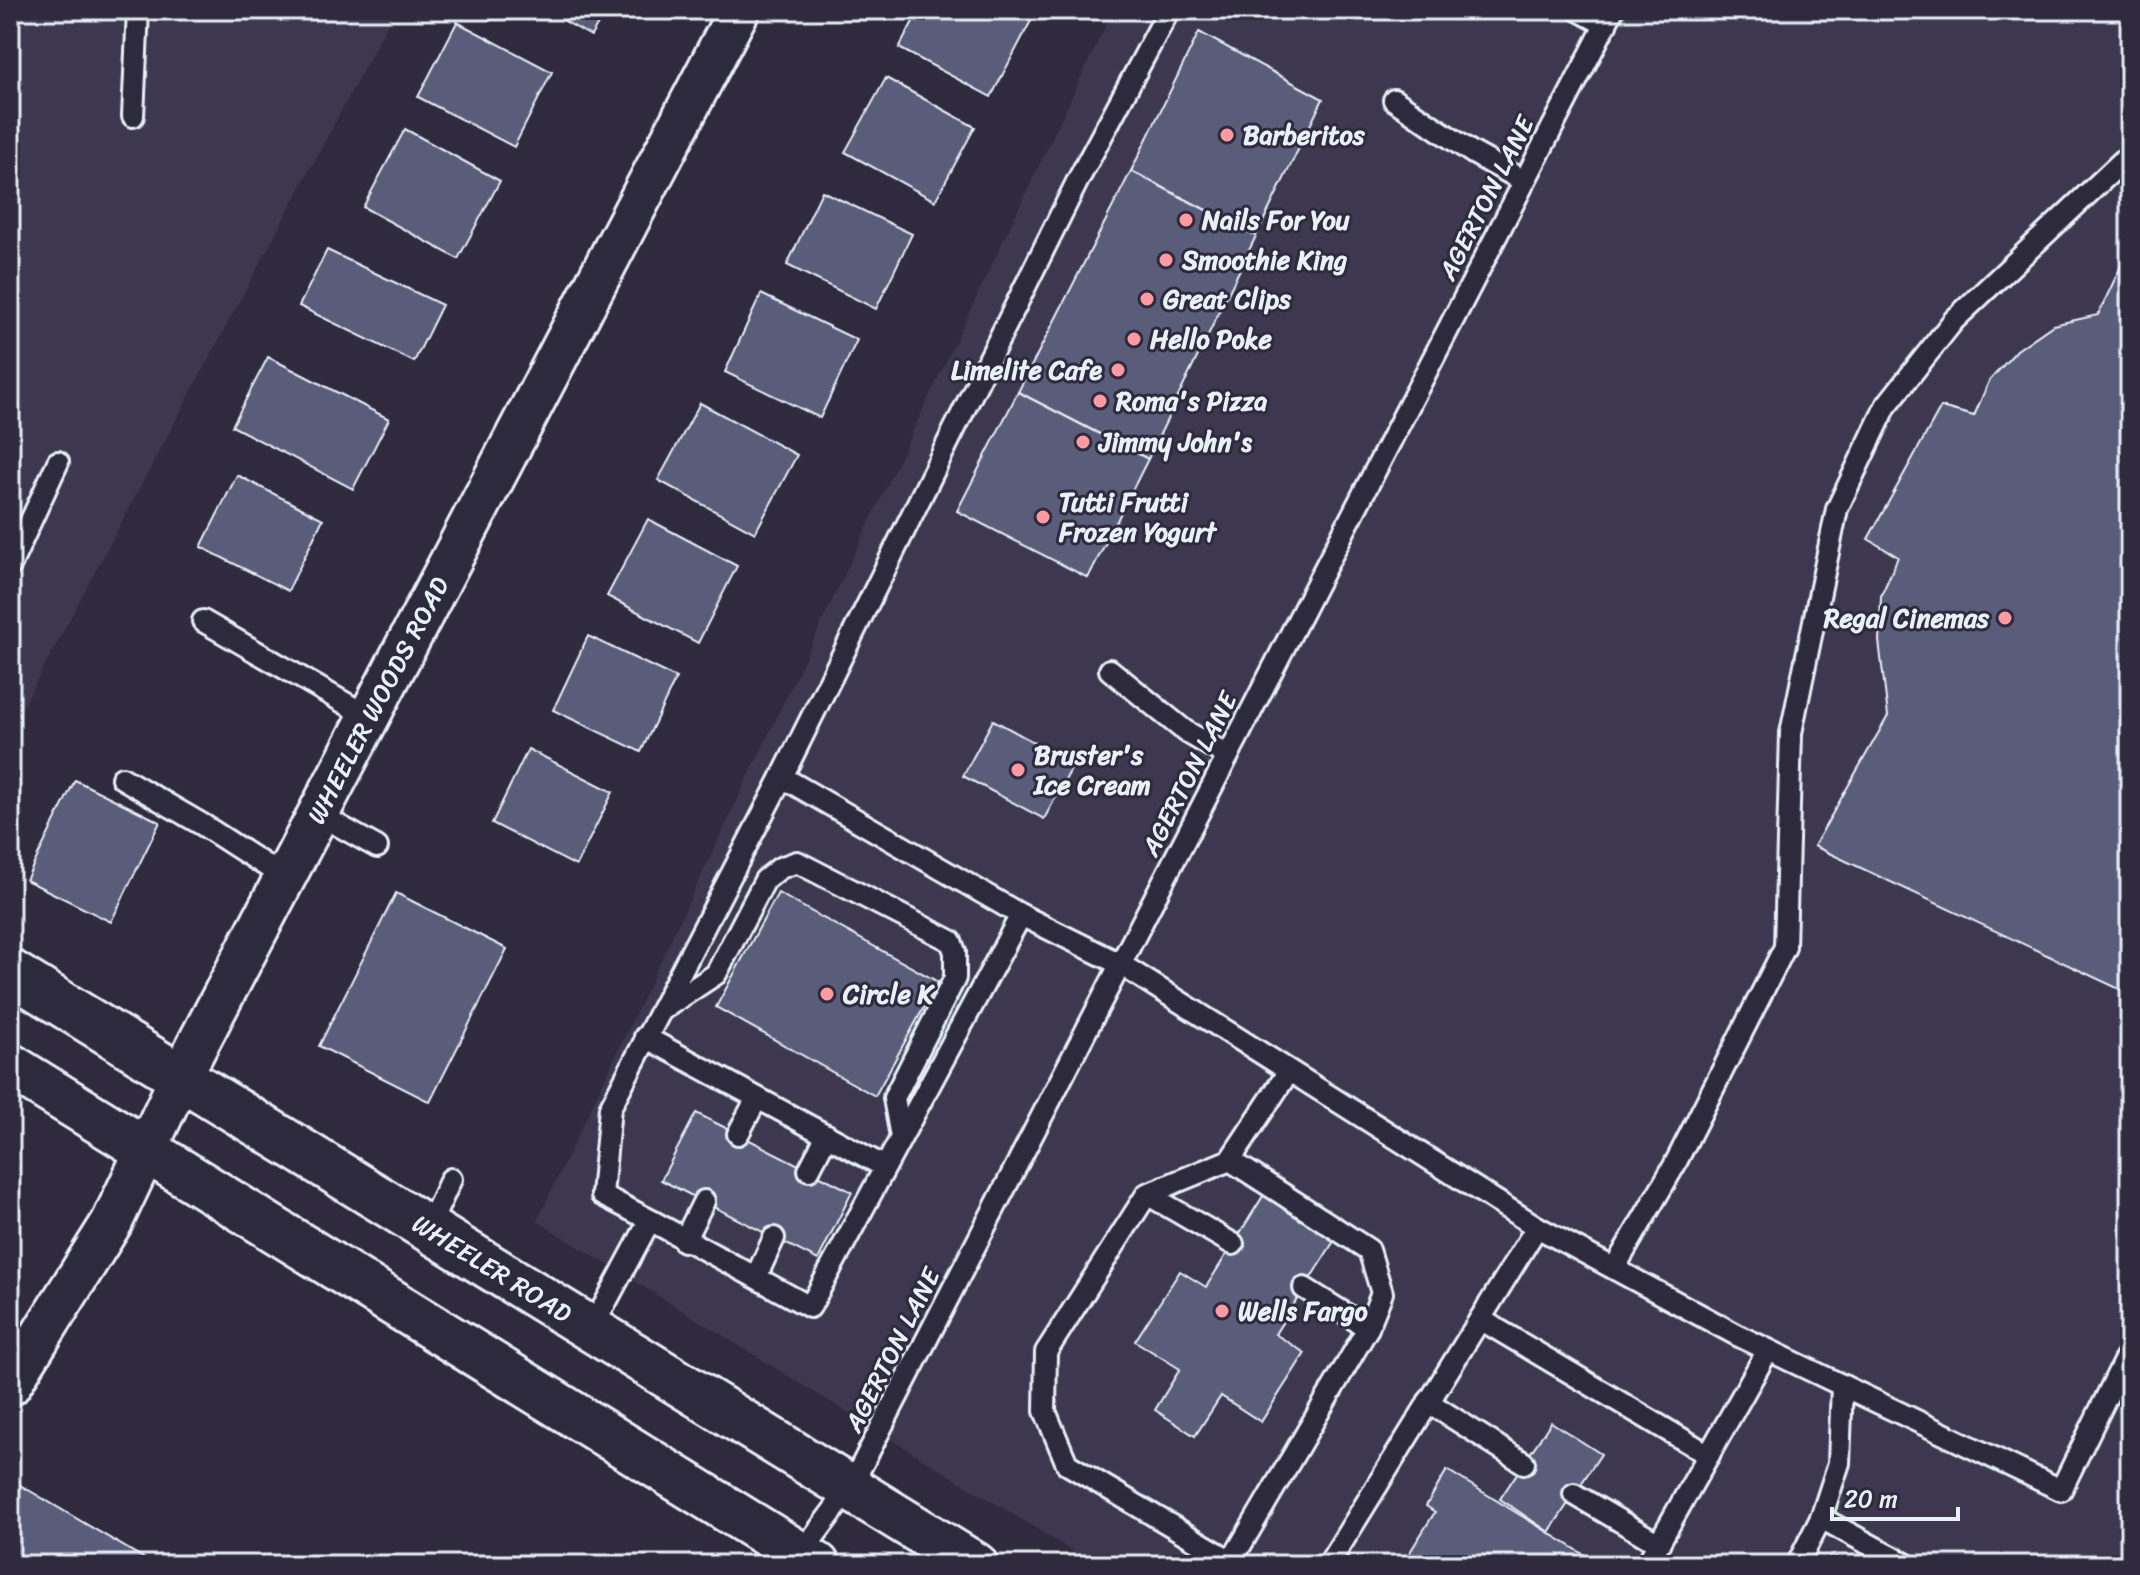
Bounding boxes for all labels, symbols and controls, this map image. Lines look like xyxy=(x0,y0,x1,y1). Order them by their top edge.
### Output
street label: AGERTON LANE xyxy=(1424,106,1548,289)
place label: Barberitos xyxy=(1243,112,1366,158)
marker: Barberitos xyxy=(1218,126,1236,144)
place label: Nails For You xyxy=(1201,197,1351,243)
marker: Nails For You xyxy=(1177,211,1195,229)
place label: Smoothie King xyxy=(1181,237,1347,283)
marker: Smoothie King xyxy=(1157,251,1175,269)
place label: Great Clips xyxy=(1163,276,1292,322)
marker: Great Clips xyxy=(1138,290,1156,308)
place label: Hello Poke xyxy=(1150,316,1272,362)
marker: Hello Poke xyxy=(1125,330,1143,348)
place label: Limelite Cafe xyxy=(951,347,1102,393)
marker: Limelite Cafe xyxy=(1109,361,1127,379)
place label: Roma's Pizza xyxy=(1115,378,1267,424)
marker: Roma's Pizza xyxy=(1091,392,1109,410)
place label: Jimmy John's xyxy=(1097,419,1253,465)
marker: Jimmy John's xyxy=(1074,433,1092,451)
place label: Tutti Frutti Frozen Yogurt xyxy=(1058,479,1218,555)
marker: Tutti Frutti Frozen Yogurt xyxy=(1034,508,1052,526)
street label: WHEELER WOODS ROAD xyxy=(294,568,462,832)
place label: Regal Cinemas xyxy=(1823,595,1990,641)
marker: Regal Cinemas xyxy=(1996,609,2014,627)
street label: AGERTON LANE xyxy=(1127,682,1251,865)
place label: Bruster's Ice Cream xyxy=(1032,732,1151,808)
marker: Bruster's Ice Cream xyxy=(1009,761,1027,779)
place label: Circle K xyxy=(842,971,936,1017)
marker: Circle K xyxy=(818,985,836,1003)
street label: WHEELER ROAD xyxy=(403,1201,582,1336)
street label: AGERTON LANE xyxy=(830,1258,954,1441)
place label: Wells Fargo xyxy=(1238,1288,1368,1334)
marker: Wells Fargo xyxy=(1213,1302,1231,1320)
scale bar xyxy=(1832,1471,1958,1521)
text: 20 m xyxy=(1844,1478,1898,1520)

